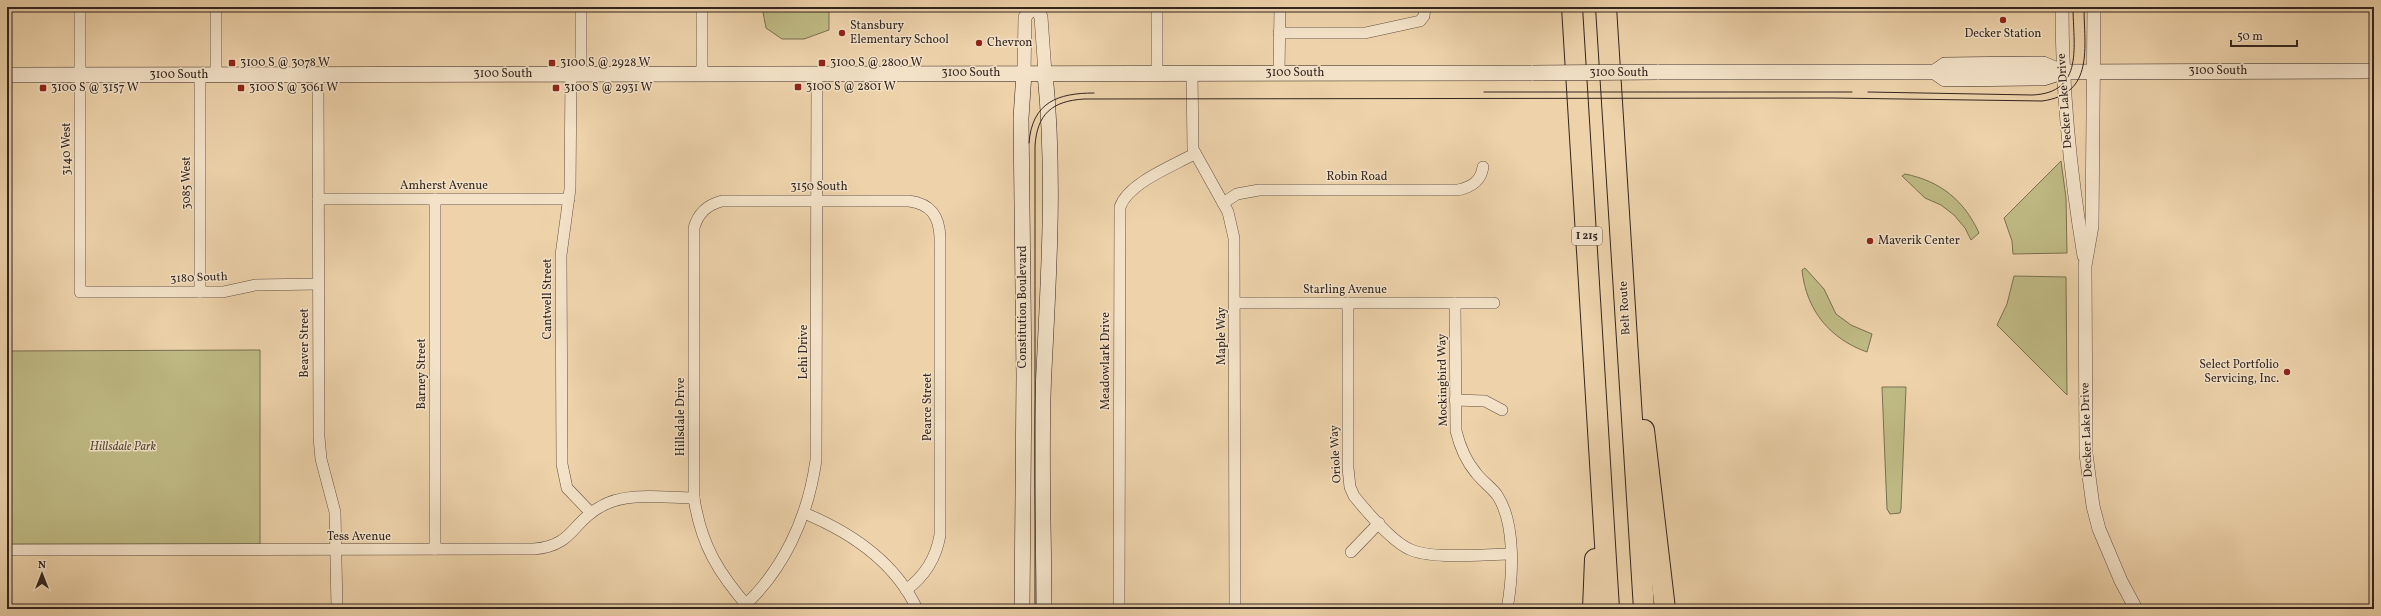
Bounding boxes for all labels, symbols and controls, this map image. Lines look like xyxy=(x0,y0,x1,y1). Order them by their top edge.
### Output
marker: Decker Station xyxy=(1998,15,2008,25)
place label: Stansbury Elementary School xyxy=(850,18,949,48)
scale bar xyxy=(2231,22,2297,48)
place label: Decker Station xyxy=(1965,26,2042,42)
marker: Stansbury Elementary School xyxy=(837,28,847,38)
text: 50 m xyxy=(2237,29,2263,45)
place label: Chevron xyxy=(987,35,1032,51)
marker: Chevron xyxy=(974,38,984,48)
street label: Decker Lake Drive xyxy=(2054,53,2076,149)
place label: 3100 S @ 3078 W xyxy=(240,55,330,71)
place label: 3100 S @ 2928 W xyxy=(560,55,650,71)
place label: 3100 S @ 2800 W xyxy=(830,55,923,71)
marker: 3100 S @ 3078 W xyxy=(227,58,237,68)
marker: 3100 S @ 2928 W xyxy=(547,58,557,68)
marker: 3100 S @ 2800 W xyxy=(817,58,827,68)
street label: 3100 South xyxy=(2188,63,2248,79)
street label: 3100 South xyxy=(941,65,1001,81)
street label: 3100 South xyxy=(1265,65,1325,81)
street label: 3100 South xyxy=(1589,65,1649,81)
street label: 3100 South xyxy=(473,66,533,82)
street label: 3100 South xyxy=(149,67,209,83)
place label: 3100 S @ 2801 W xyxy=(806,79,896,95)
place label: 3100 S @ 3157 W xyxy=(51,80,139,96)
place label: 3100 S @ 3061 W xyxy=(249,80,338,96)
place label: 3100 S @ 2931 W xyxy=(564,80,652,96)
marker: 3100 S @ 2801 W xyxy=(793,82,803,92)
marker: 3100 S @ 3157 W xyxy=(38,83,48,93)
marker: 3100 S @ 3061 W xyxy=(236,83,246,93)
marker: 3100 S @ 2931 W xyxy=(551,83,561,93)
street label: 3140 West xyxy=(59,122,75,176)
street label: 3085 West xyxy=(179,156,195,210)
street label: Robin Road xyxy=(1326,169,1388,185)
street label: Amherst Avenue xyxy=(400,178,488,194)
street label: 3150 South xyxy=(790,179,848,195)
road number: I 215 xyxy=(1572,227,1602,245)
place label: Maverik Center xyxy=(1878,233,1960,249)
marker: Maverik Center xyxy=(1865,236,1875,246)
street label: Constitution Boulevard xyxy=(1015,245,1031,369)
street label: Cantwell Street xyxy=(540,258,556,340)
street label: 3180 South xyxy=(170,269,228,287)
street label: Belt Route xyxy=(1616,280,1634,336)
street label: Starling Avenue xyxy=(1303,282,1387,298)
street label: Maple Way xyxy=(1214,306,1230,365)
street label: Beaver Street xyxy=(297,308,313,378)
street label: Meadowlark Drive xyxy=(1098,312,1114,410)
street label: Lehi Drive xyxy=(796,324,812,379)
street label: Mockingbird Way xyxy=(1434,333,1452,427)
street label: Barney Street xyxy=(414,338,430,410)
place label: Select Portfolio Servicing, Inc. xyxy=(2199,357,2279,387)
marker: Select Portfolio Servicing, Inc. xyxy=(2282,367,2292,377)
street label: Pearce Street xyxy=(920,373,936,441)
street label: Hillsdale Drive xyxy=(673,377,689,456)
street label: Decker Lake Drive xyxy=(2077,382,2097,478)
street label: Oriole Way xyxy=(1326,424,1346,484)
park label: Hillsdale Park xyxy=(90,439,157,455)
street label: Tess Avenue xyxy=(327,529,391,545)
north arrow xyxy=(22,554,62,594)
text: N xyxy=(38,558,46,573)

